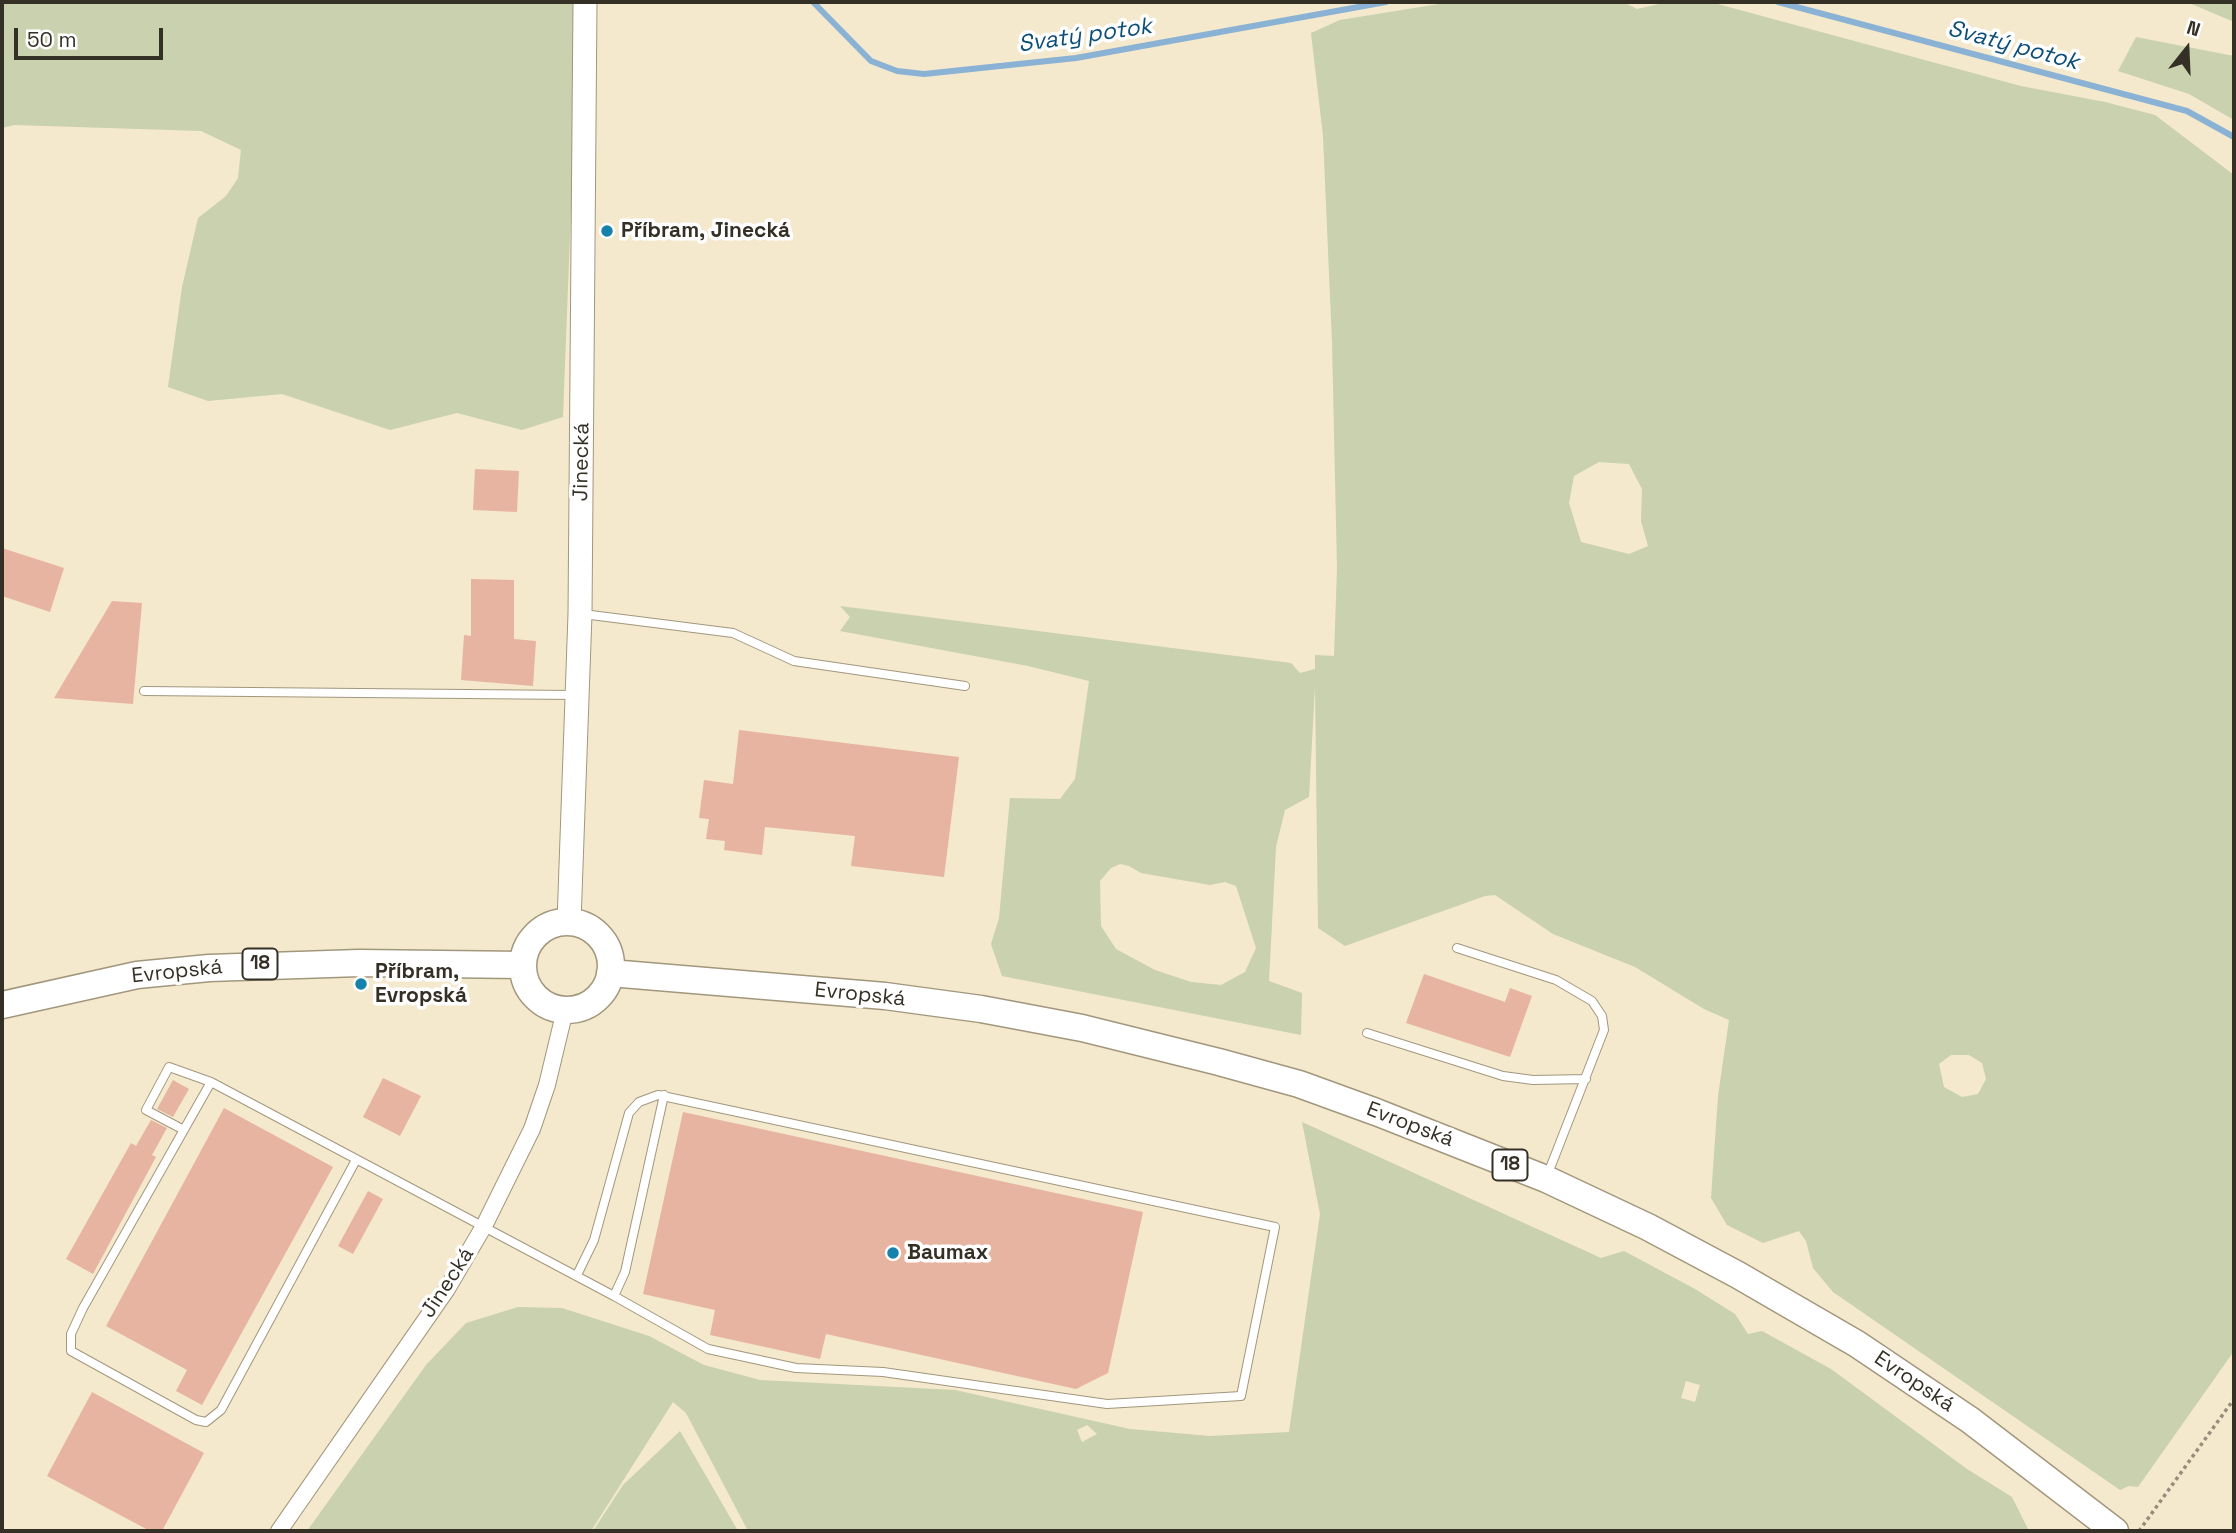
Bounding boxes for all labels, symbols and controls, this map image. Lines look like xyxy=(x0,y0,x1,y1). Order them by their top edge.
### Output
water label: Svatý potok xyxy=(1016,13,1154,59)
scale bar xyxy=(18,14,166,58)
north arrow xyxy=(2152,14,2222,84)
water label: Svatý potok xyxy=(1944,15,2082,77)
text: N xyxy=(2184,15,2204,42)
text: 50 m xyxy=(27,26,77,53)
place label: Příbram, Jinecká xyxy=(621,218,790,244)
marker: Příbram, Jinecká xyxy=(599,223,615,239)
street label: Jinecká xyxy=(569,422,595,502)
road number: 18 xyxy=(243,948,278,980)
street label: Evropská xyxy=(130,955,224,989)
place label: Příbram, Evropská xyxy=(375,959,467,1009)
marker: Příbram, Evropská xyxy=(353,976,369,992)
street label: Evropská xyxy=(813,978,907,1012)
street label: Evropská xyxy=(1363,1097,1457,1153)
road number: 18 xyxy=(1492,1149,1528,1180)
place label: Baumax xyxy=(907,1240,988,1266)
street label: Jinecká xyxy=(416,1243,480,1323)
marker: Baumax xyxy=(885,1245,901,1261)
street label: Evropská xyxy=(1869,1346,1959,1418)

